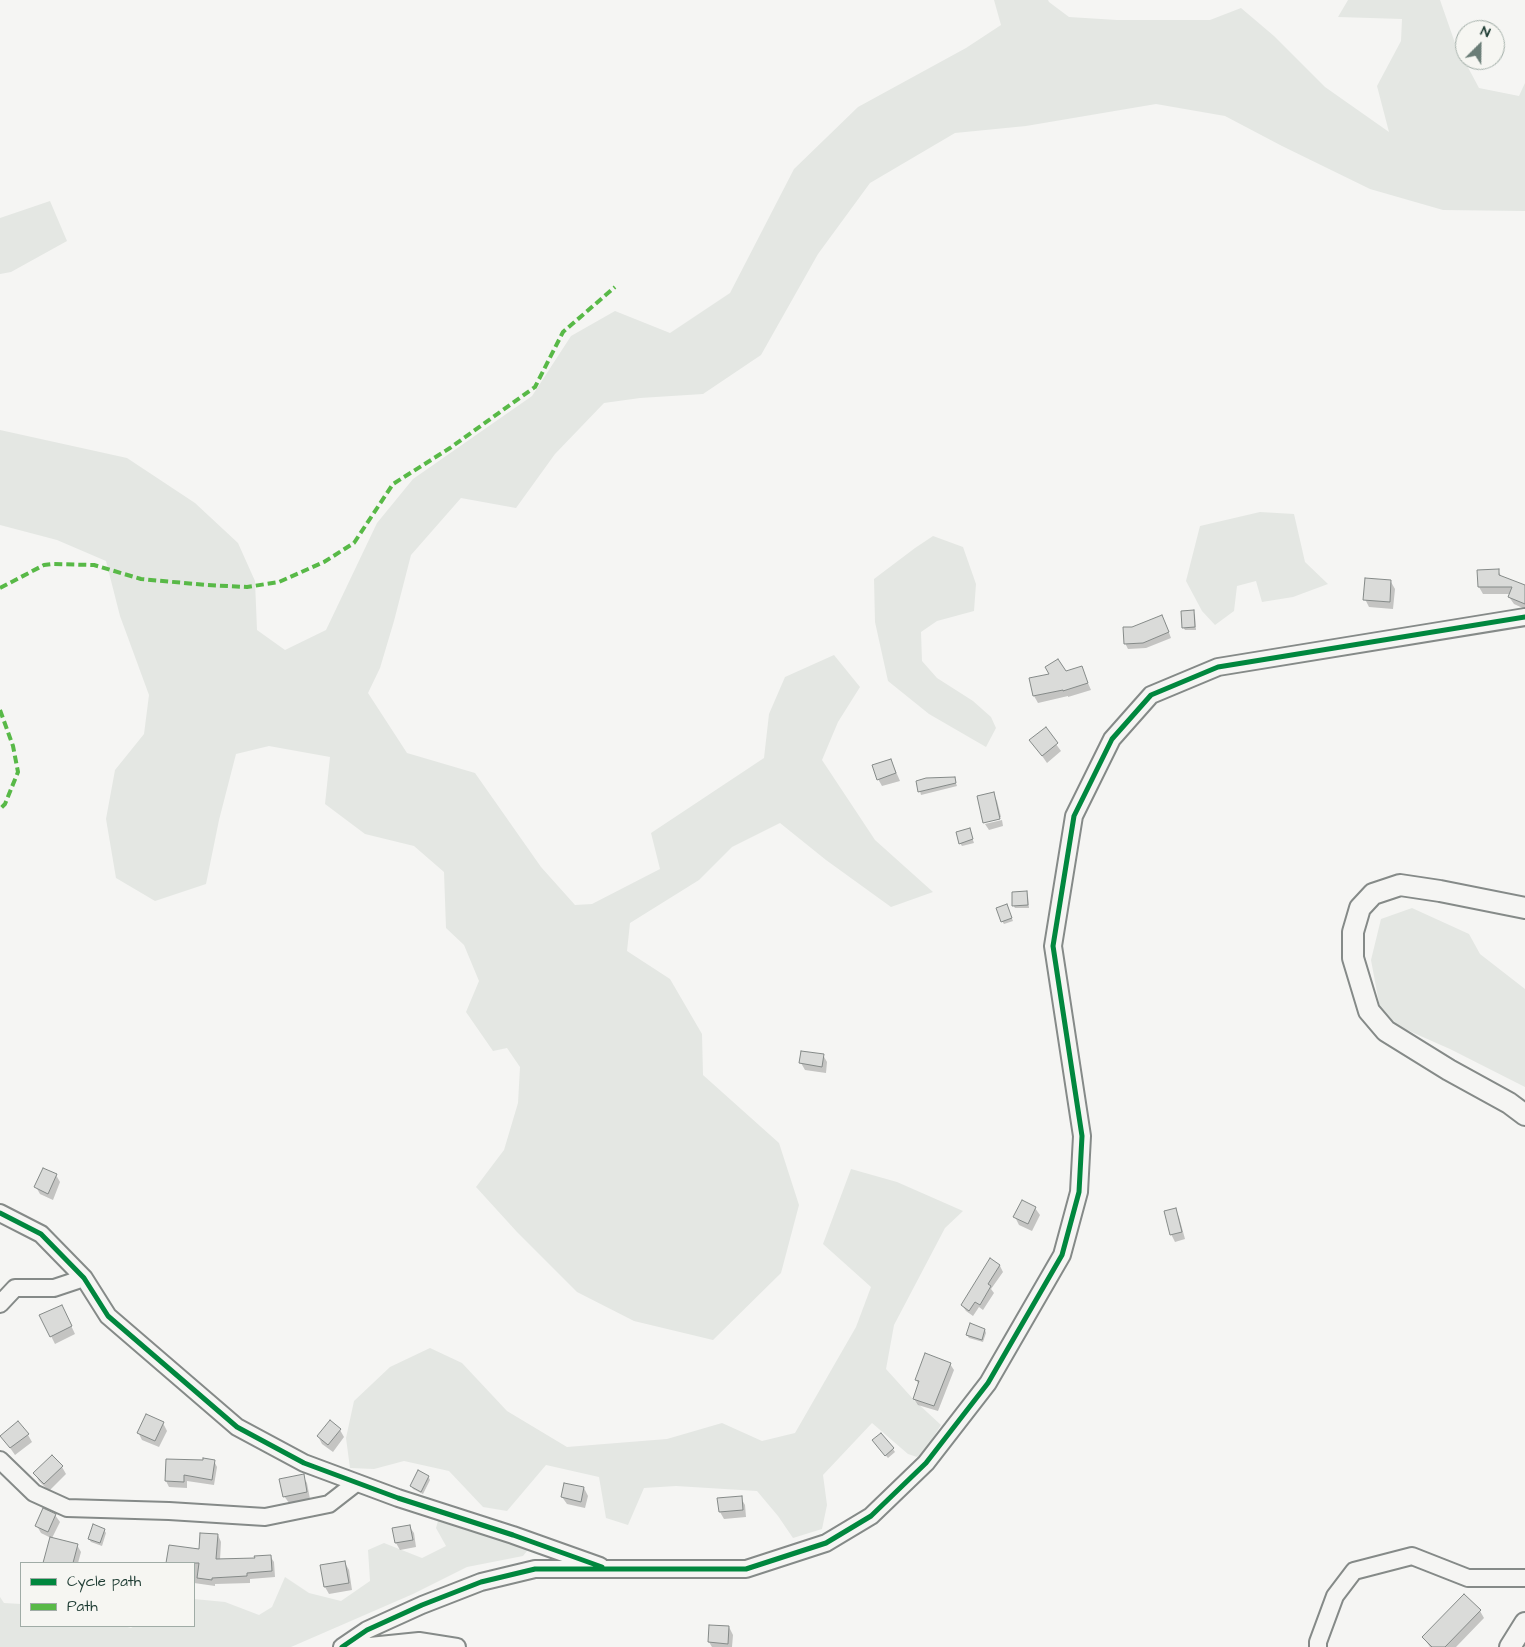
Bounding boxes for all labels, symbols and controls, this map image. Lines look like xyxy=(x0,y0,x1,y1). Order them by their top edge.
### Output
north arrow xyxy=(1455,20,1505,70)
text: N xyxy=(1478,21,1493,43)
legend xyxy=(20,1562,195,1627)
text: Cycle path xyxy=(67,1571,141,1592)
text: Path xyxy=(67,1596,98,1617)

